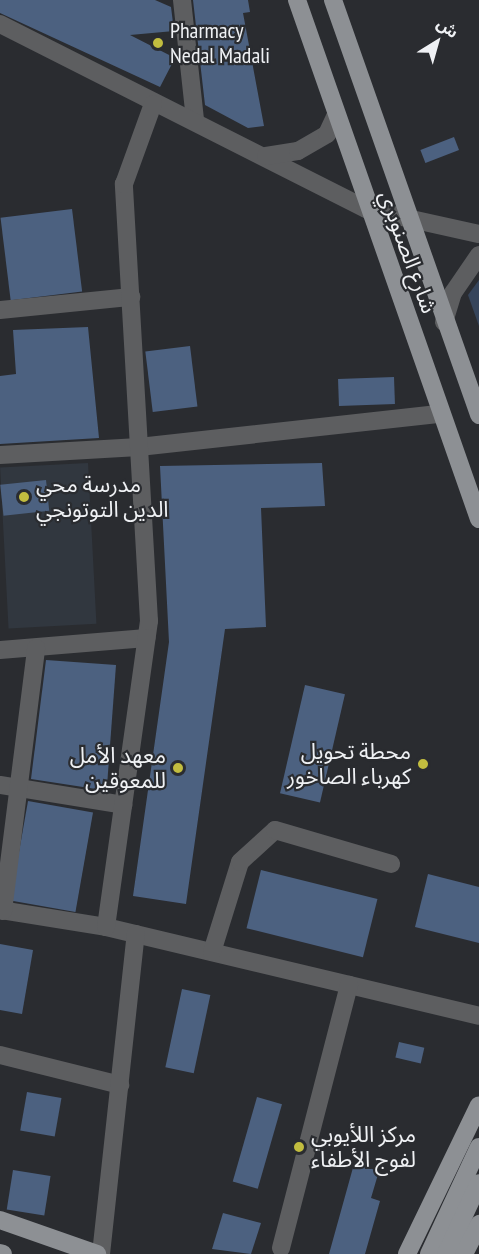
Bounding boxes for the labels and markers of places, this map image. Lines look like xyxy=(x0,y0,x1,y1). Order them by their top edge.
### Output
place label: Pharmacy Nedal Madali xyxy=(170,17,270,68)
marker: Pharmacy Nedal Madali xyxy=(151,36,165,50)
place label: مدرسة محي الدين التوتونجي xyxy=(36,471,169,522)
marker: مدرسة محي الدين التوتونجي xyxy=(17,490,31,504)
place label: محطة تحويل كهرباء الصاخور xyxy=(287,738,411,790)
place label: معهد الأمل للمعوقين xyxy=(70,742,166,794)
marker: محطة تحويل كهرباء الصاخور xyxy=(416,757,430,771)
marker: معهد الأمل للمعوقين xyxy=(171,761,185,775)
place label: مركز اللأيوبي لفوج الأطفاء xyxy=(311,1121,416,1172)
marker: مركز اللأيوبي لفوج الأطفاء xyxy=(292,1140,306,1154)

